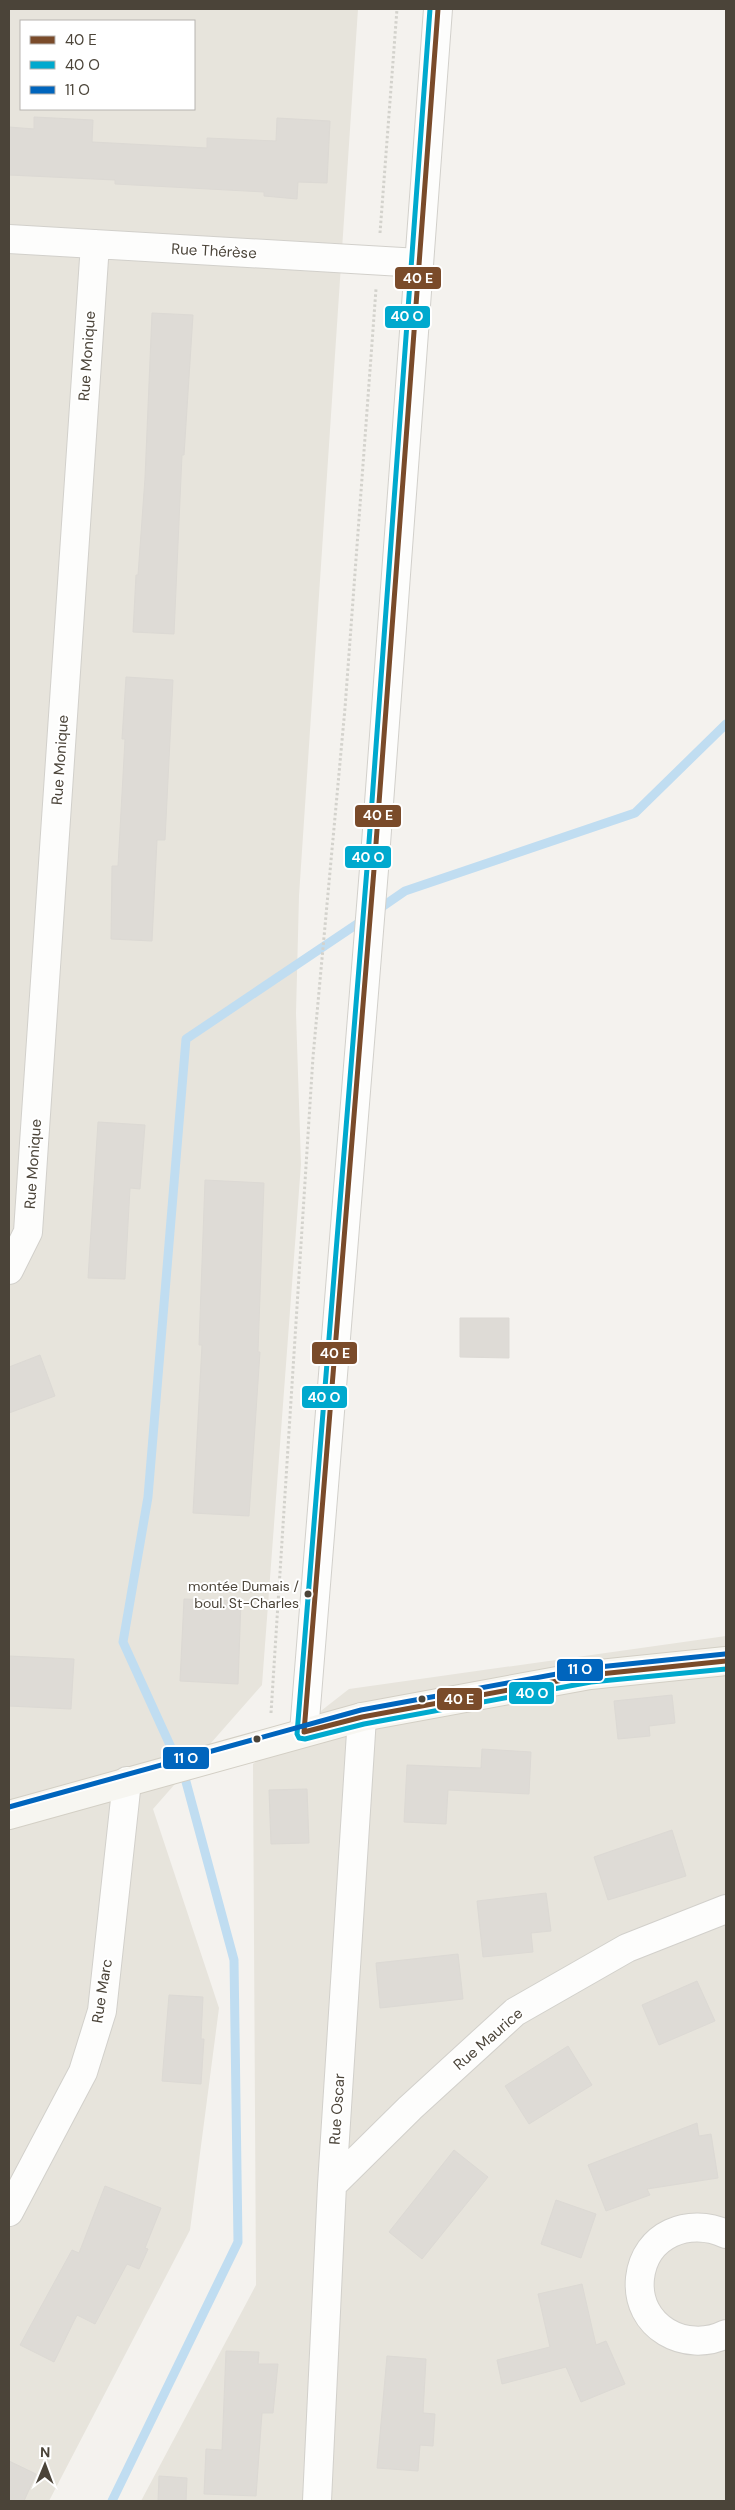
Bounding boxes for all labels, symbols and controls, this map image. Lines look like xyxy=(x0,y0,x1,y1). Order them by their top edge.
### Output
legend xyxy=(20,20,195,110)
text: 40 E xyxy=(65,30,97,50)
text: 40 O xyxy=(65,55,100,75)
text: 11 O xyxy=(65,80,90,100)
street label: Rue Thérèse xyxy=(171,239,257,263)
line badge: 40 E xyxy=(394,266,442,290)
text: 40 E xyxy=(403,269,433,287)
line badge: 40 O xyxy=(384,305,431,329)
text: 40 O xyxy=(390,307,424,325)
street label: Rue Monique xyxy=(74,310,100,402)
street label: Rue Monique xyxy=(47,714,73,806)
line badge: 40 E xyxy=(354,804,402,828)
text: 40 E xyxy=(363,806,393,824)
line badge: 40 O xyxy=(344,845,392,869)
text: 40 O xyxy=(351,848,385,866)
street label: Rue Monique xyxy=(20,1118,46,1210)
line badge: 40 E xyxy=(311,1341,358,1365)
text: 40 E xyxy=(320,1344,350,1362)
line badge: 40 O xyxy=(301,1385,348,1409)
text: 40 O xyxy=(307,1388,341,1406)
place label: montée Dumais / boul. St-Charles xyxy=(188,1577,300,1612)
marker: montée Dumais / boul. St-Charles xyxy=(303,1589,313,1599)
line badge: 11 O xyxy=(556,1658,604,1682)
text: 11 O xyxy=(568,1660,592,1678)
line badge: 40 O xyxy=(508,1681,555,1705)
text: 40 O xyxy=(515,1684,549,1702)
line badge: 40 E xyxy=(436,1687,483,1711)
text: 40 E xyxy=(444,1690,474,1708)
unlabelled marker xyxy=(417,1694,427,1704)
unlabelled marker xyxy=(252,1734,262,1744)
line badge: 11 O xyxy=(162,1746,210,1770)
text: 11 O xyxy=(174,1749,198,1767)
street label: Rue Marc xyxy=(87,1958,117,2024)
street label: Rue Maurice xyxy=(449,2003,527,2075)
street label: Rue Oscar xyxy=(325,2072,349,2145)
north arrow xyxy=(20,2440,70,2490)
text: N xyxy=(40,2443,50,2461)

